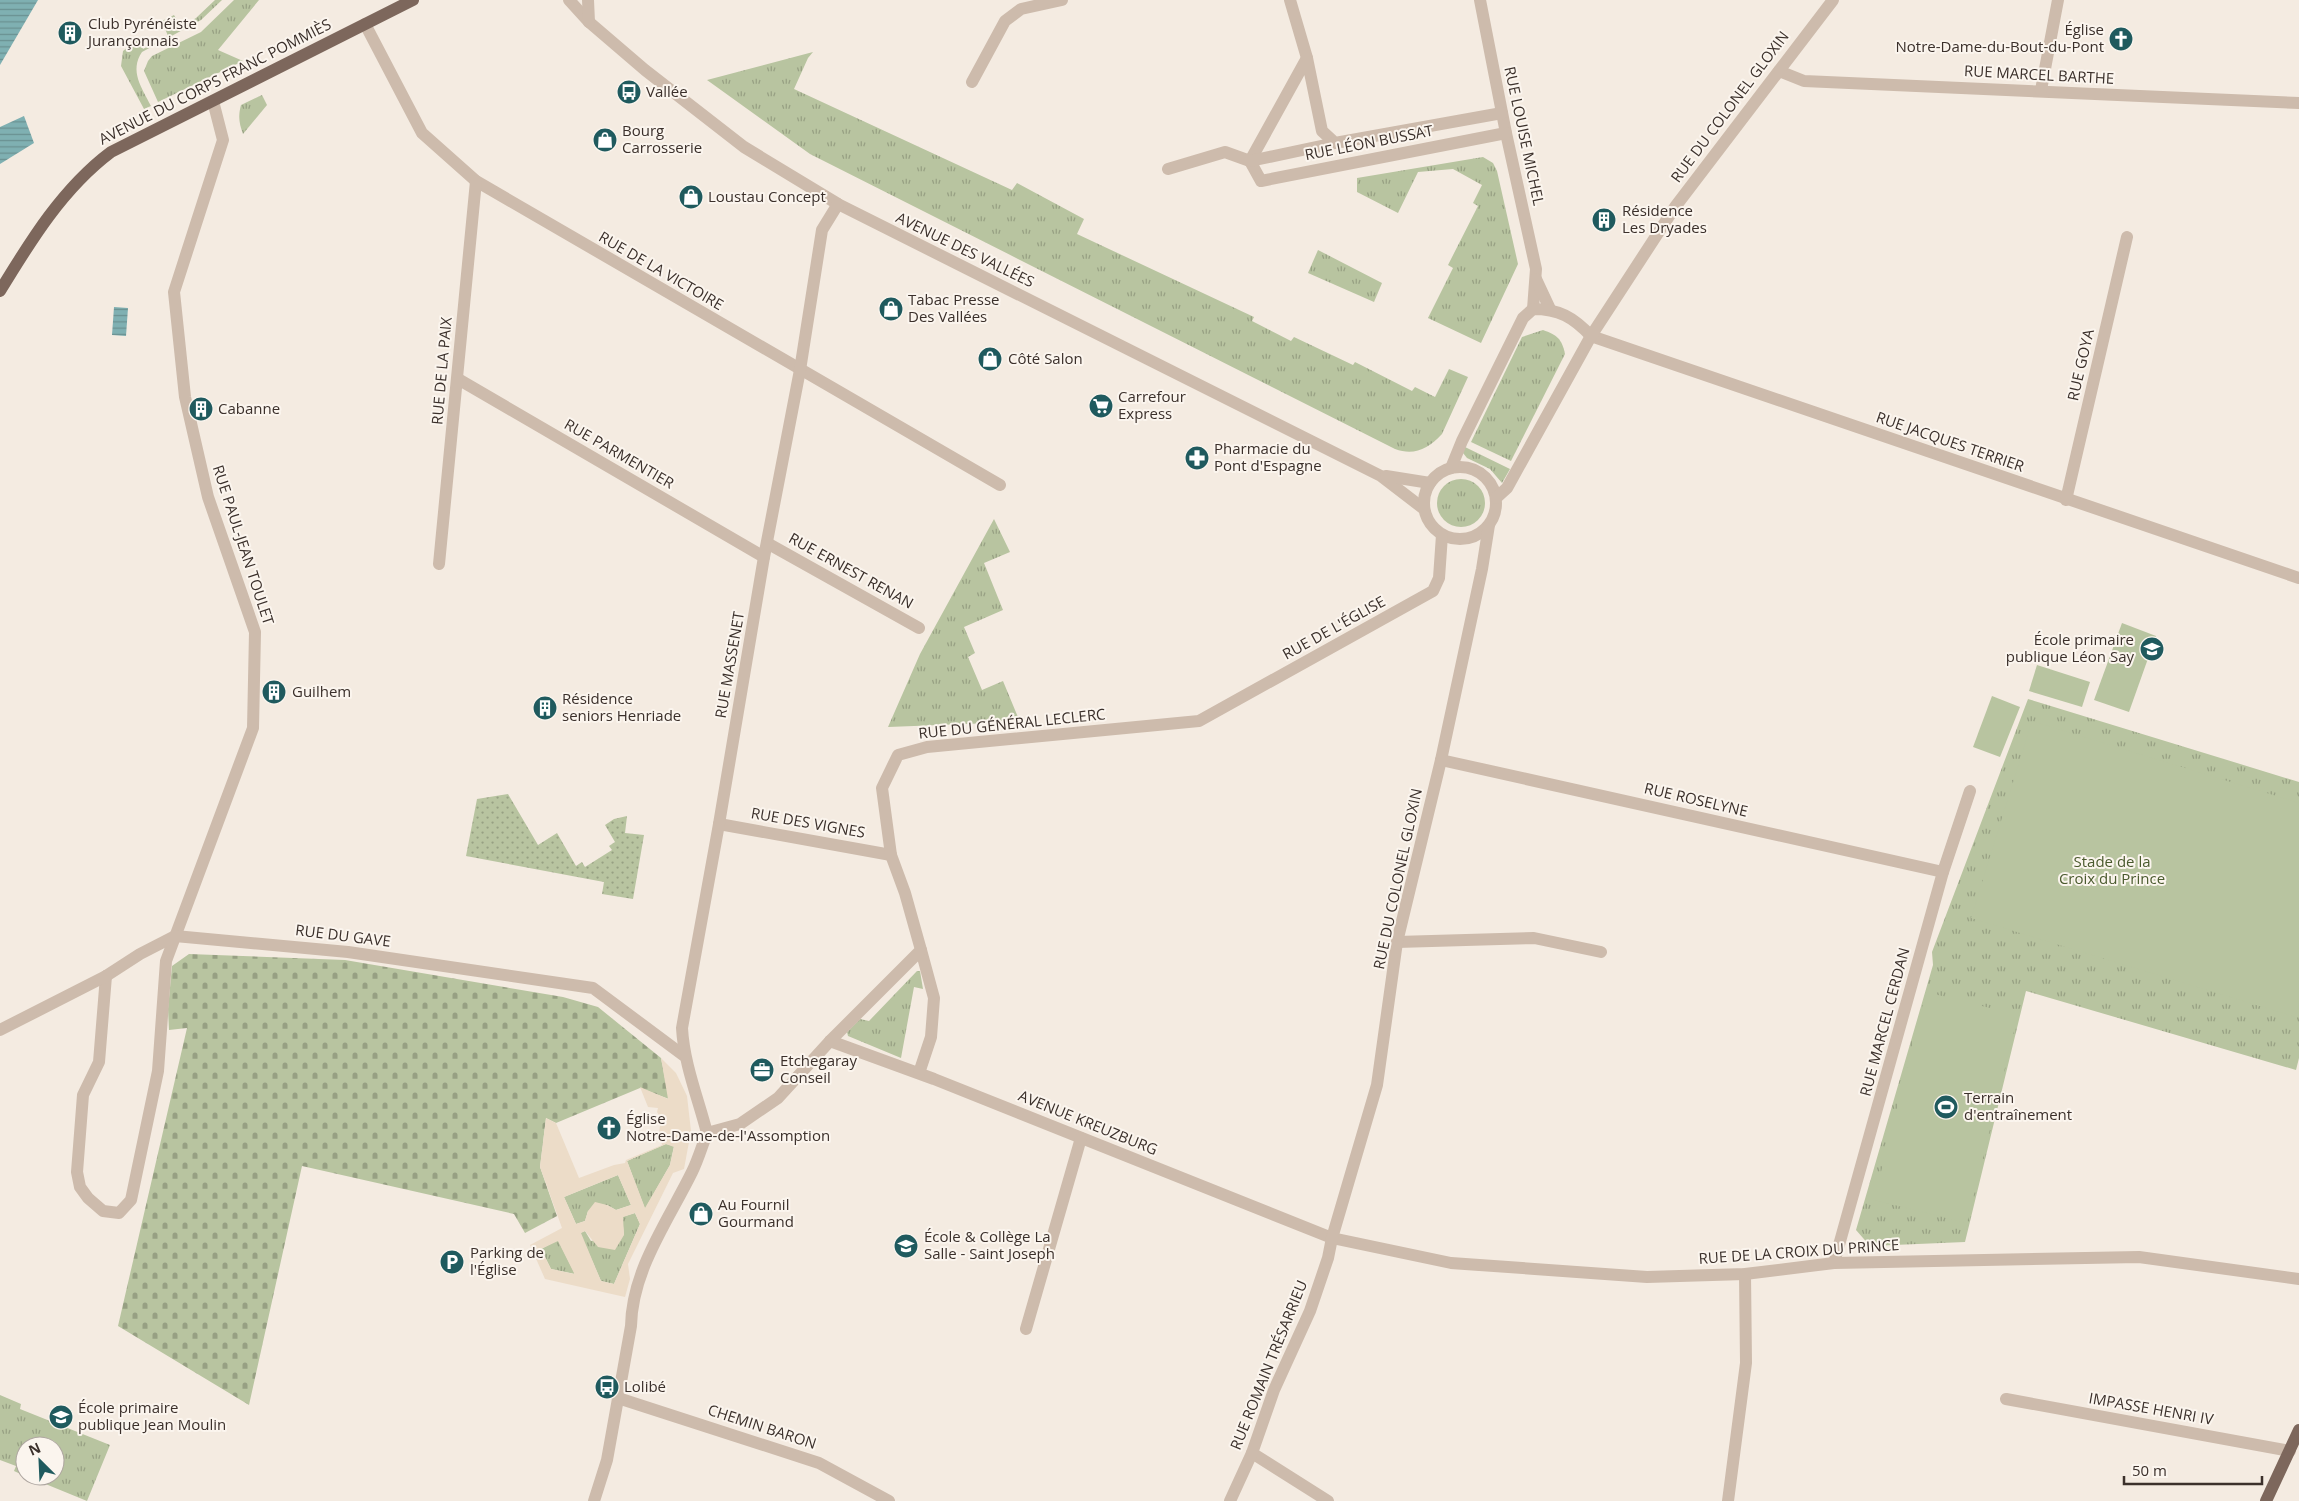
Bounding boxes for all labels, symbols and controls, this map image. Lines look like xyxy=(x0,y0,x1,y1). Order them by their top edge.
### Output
place label: Club Pyrénéiste Jurançonnais xyxy=(86,13,197,50)
street label: AVENUE DU CORPS FRANC POMMIÈS xyxy=(95,14,334,149)
place label: Église Notre-Dame-du-Bout-du-Pont xyxy=(1896,19,2104,56)
building icon: Club Pyrénéiste Jurançonnais xyxy=(57,20,83,46)
church icon: Église Notre-Dame-du-Bout-du-Pont xyxy=(2108,26,2134,52)
street label: RUE DU COLONEL GLOXIN xyxy=(1666,27,1793,186)
street label: RUE MARCEL BARTHE xyxy=(1963,60,2115,88)
street label: RUE LOUISE MICHEL xyxy=(1500,64,1550,207)
bus stop icon: Vallée xyxy=(616,79,642,105)
place label: Vallée xyxy=(646,81,688,101)
place label: Bourg Carrosserie xyxy=(622,120,702,157)
street label: RUE LÉON BUSSAT xyxy=(1303,120,1435,164)
shop icon: Bourg Carrosserie xyxy=(592,127,618,153)
shop icon: Loustau Concept xyxy=(678,184,704,210)
place label: Loustau Concept xyxy=(708,186,826,206)
place label: Résidence Les Dryades xyxy=(1622,200,1707,237)
street label: AVENUE DES VALLÉES xyxy=(893,207,1038,291)
building icon: Résidence Les Dryades xyxy=(1591,207,1617,233)
street label: RUE DE LA VICTOIRE xyxy=(595,226,728,314)
place label: Tabac Presse Des Vallées xyxy=(908,289,1000,326)
shop icon: Tabac Presse Des Vallées xyxy=(878,296,904,322)
street label: RUE DE LA PAIX xyxy=(426,316,456,426)
street label: RUE GOYA xyxy=(2062,327,2098,403)
shop icon: Côté Salon xyxy=(977,346,1003,372)
place label: Côté Salon xyxy=(1008,348,1083,368)
place label: Carrefour Express xyxy=(1118,386,1186,423)
supermarket icon: Carrefour Express xyxy=(1088,393,1114,419)
building icon: Cabanne xyxy=(188,396,214,422)
place label: Cabanne xyxy=(218,398,280,418)
street label: RUE JACQUES TERRIER xyxy=(1874,406,2028,476)
street label: RUE PARMENTIER xyxy=(561,414,679,493)
place label: Pharmacie du Pont d'Espagne xyxy=(1214,438,1322,475)
pharmacy icon: Pharmacie du Pont d'Espagne xyxy=(1184,445,1210,471)
street label: RUE PAUL-JEAN TOULET xyxy=(209,462,279,628)
street label: RUE ERNEST RENAN xyxy=(786,528,917,613)
street label: RUE DE L'ÉGLISE xyxy=(1279,591,1388,664)
street label: RUE MASSENET xyxy=(710,609,748,720)
place label: École primaire publique Léon Say xyxy=(2006,629,2134,666)
school or university icon: École primaire publique Léon Say xyxy=(2139,636,2165,662)
building icon: Guilhem xyxy=(261,679,287,705)
place label: Guilhem xyxy=(292,681,351,701)
place label: Résidence seniors Henriade xyxy=(562,688,681,725)
building icon: Résidence seniors Henriade xyxy=(532,695,558,721)
street label: RUE DU GÉNÉRAL LECLERC xyxy=(917,703,1106,743)
street label: RUE ROSELYNE xyxy=(1642,777,1750,821)
street label: RUE DU COLONEL GLOXIN xyxy=(1368,786,1426,971)
street label: RUE DES VIGNES xyxy=(749,802,867,842)
park label: Stade de la Croix du Prince xyxy=(2059,851,2165,888)
street label: RUE DU GAVE xyxy=(294,919,392,951)
street label: RUE MARCEL CERDAN xyxy=(1855,945,1913,1098)
place label: Etchegaray Conseil xyxy=(780,1050,857,1087)
office icon: Etchegaray Conseil xyxy=(749,1057,775,1083)
street label: AVENUE KREUZBURG xyxy=(1016,1085,1161,1159)
place label: Terrain d'entraînement xyxy=(1964,1087,2072,1124)
sports icon: Terrain d'entraînement xyxy=(1933,1094,1959,1120)
place label: Église Notre-Dame-de-l'Assomption xyxy=(626,1108,830,1145)
church icon: Église Notre-Dame-de-l'Assomption xyxy=(596,1115,622,1141)
place label: Au Fournil Gourmand xyxy=(718,1194,794,1231)
shop icon: Au Fournil Gourmand xyxy=(688,1201,714,1227)
place label: École & Collège La Salle - Saint Joseph xyxy=(924,1226,1055,1263)
school or university icon: École & Collège La Salle - Saint Joseph xyxy=(893,1233,919,1259)
street label: RUE DE LA CROIX DU PRINCE xyxy=(1698,1234,1900,1268)
place label: Parking de l'Église xyxy=(470,1242,544,1279)
parking icon: Parking de l'Église xyxy=(439,1249,465,1275)
street label: RUE ROMAIN TRÉSARRIEU xyxy=(1225,1277,1311,1452)
bus stop icon: Lolibé xyxy=(594,1374,620,1400)
place label: Lolibé xyxy=(624,1376,666,1396)
street label: IMPASSE HENRI IV xyxy=(2087,1387,2215,1429)
place label: École primaire publique Jean Moulin xyxy=(78,1397,226,1434)
street label: CHEMIN BARON xyxy=(705,1399,819,1453)
school or university icon: École primaire publique Jean Moulin xyxy=(48,1404,74,1430)
north arrow xyxy=(15,1436,65,1486)
text: N xyxy=(25,1438,44,1460)
scale bar xyxy=(2124,1454,2262,1486)
text: 50 m xyxy=(2132,1460,2167,1480)

